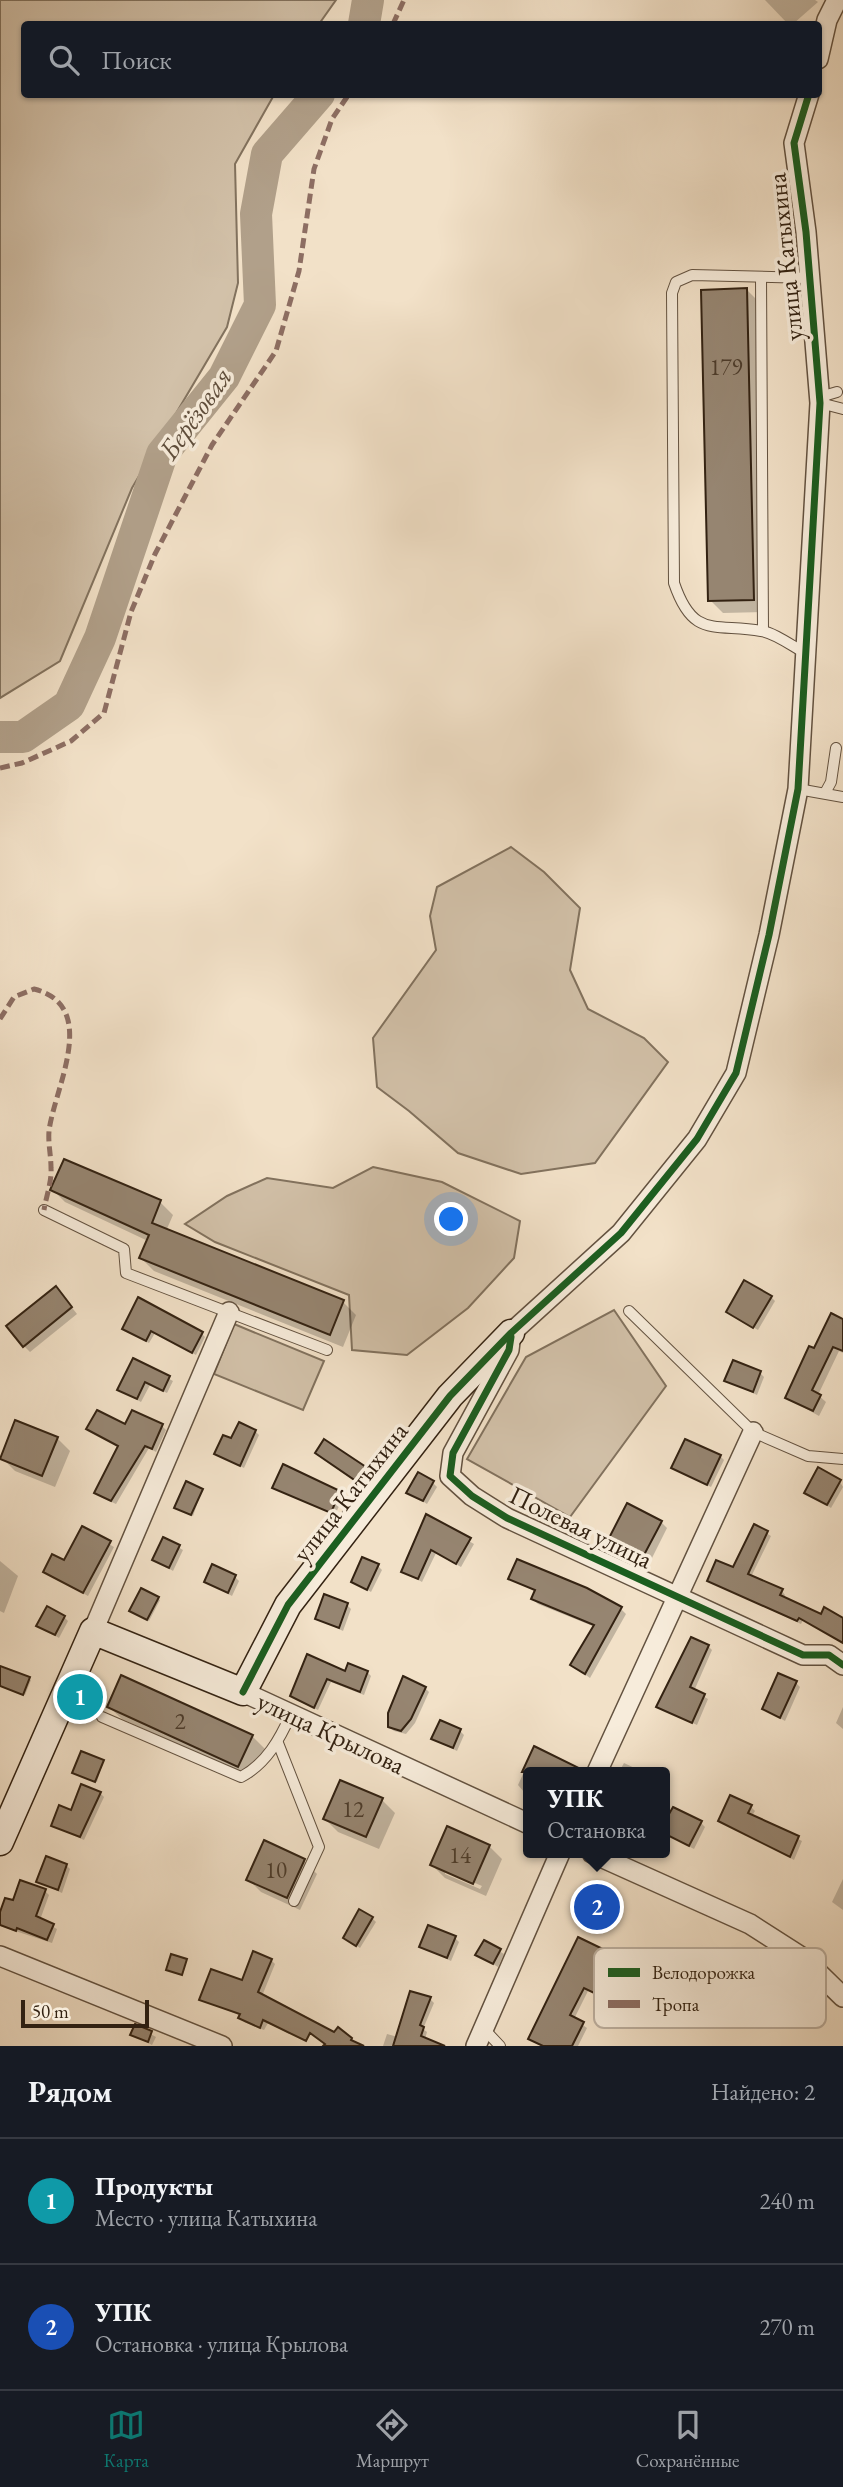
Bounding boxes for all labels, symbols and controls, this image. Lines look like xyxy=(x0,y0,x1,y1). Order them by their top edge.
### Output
search box xyxy=(21,21,822,98)
icon: search xyxy=(45,41,83,79)
text: Поиск xyxy=(101,43,172,77)
street label: улица Катыхина xyxy=(759,171,811,343)
house number: 179 xyxy=(709,352,743,382)
water label: Берёзовая xyxy=(150,360,240,467)
your location xyxy=(434,1202,468,1236)
street label: улица Катыхина xyxy=(285,1415,416,1569)
street label: Полевая улица xyxy=(504,1478,659,1577)
pin: 1 xyxy=(57,1671,103,1723)
street label: улица Крылова xyxy=(252,1684,411,1782)
house number: 2 xyxy=(174,1706,186,1736)
popup xyxy=(523,1767,670,1858)
text: УПК xyxy=(547,1781,604,1815)
house number: 12 xyxy=(342,1794,364,1824)
text: Остановка xyxy=(547,1815,646,1845)
house number: 14 xyxy=(449,1840,472,1870)
house number: 10 xyxy=(265,1855,287,1885)
pin: 2 xyxy=(574,1881,620,1933)
legend xyxy=(594,1948,826,2028)
text: Велодорожка xyxy=(652,1960,756,1985)
text: Тропа xyxy=(652,1992,700,2017)
scale bar xyxy=(21,1997,149,2029)
text: 50 m xyxy=(32,1999,69,2024)
text: Рядом xyxy=(28,2072,112,2111)
text: Найдено: 2 xyxy=(711,2077,815,2107)
text: Продукты xyxy=(95,2169,213,2203)
text: 1 xyxy=(45,2186,57,2216)
text: 240 m xyxy=(759,2186,815,2216)
text: Место · улица Катыхина xyxy=(95,2203,317,2233)
text: УПК xyxy=(95,2295,151,2329)
text: 2 xyxy=(45,2312,57,2342)
text: 270 m xyxy=(759,2312,815,2342)
text: Остановка · улица Крылова xyxy=(95,2329,348,2359)
tab: Карта xyxy=(104,2406,149,2473)
tab: Маршрут xyxy=(356,2406,429,2473)
tab: Сохранённые xyxy=(636,2406,739,2473)

